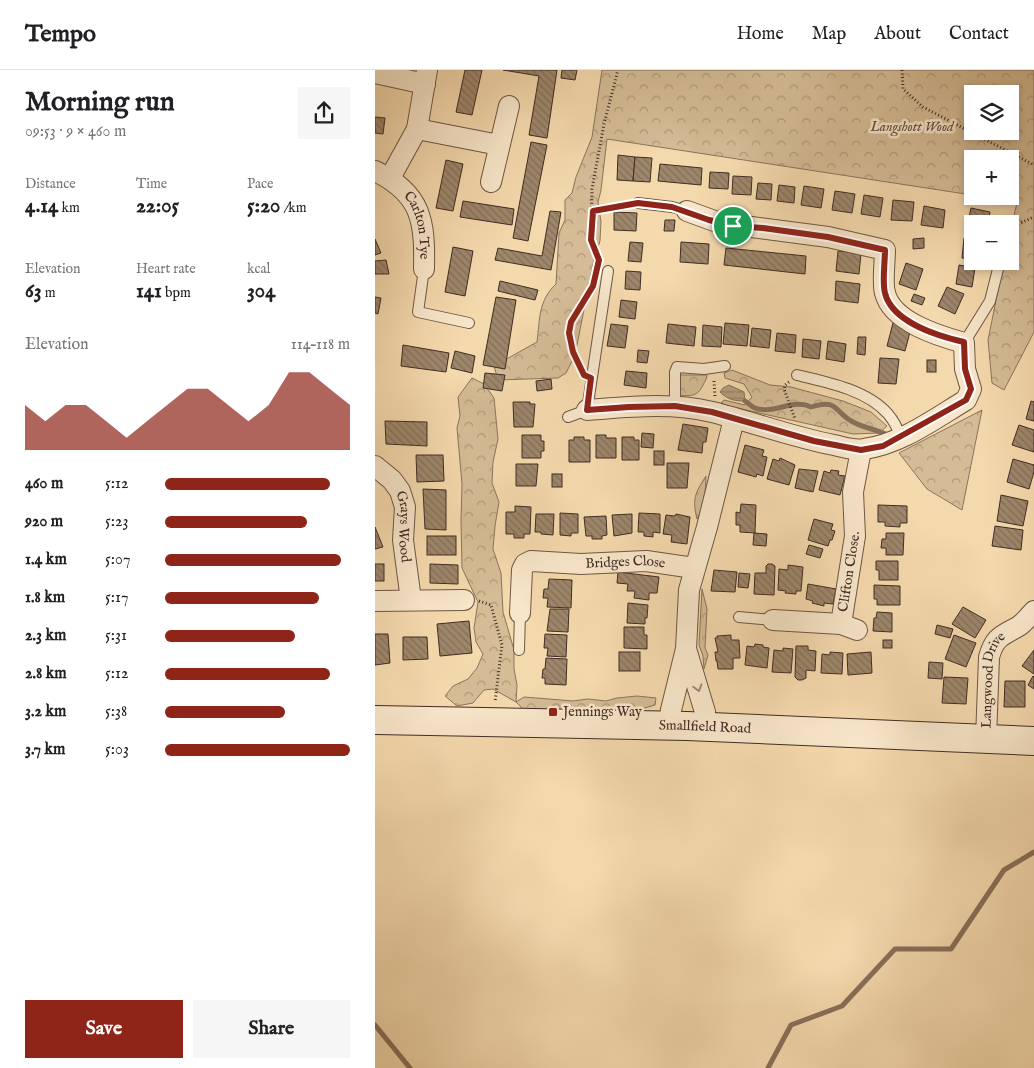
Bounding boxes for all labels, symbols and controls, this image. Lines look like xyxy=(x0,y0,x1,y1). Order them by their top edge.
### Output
text: Tempo xyxy=(25,19,96,50)
text: Home xyxy=(737,23,784,46)
text: Map xyxy=(812,23,846,46)
text: About xyxy=(874,23,921,46)
text: Contact xyxy=(949,23,1009,46)
text: Morning run xyxy=(25,85,175,120)
map controls xyxy=(964,85,1019,270)
button: layers xyxy=(964,85,1019,140)
button: share xyxy=(298,87,350,139)
park label: Langshott Wood xyxy=(869,118,955,137)
text: 09:53 · 9 × 460 m xyxy=(25,122,126,142)
button: + xyxy=(964,150,1019,205)
text: Distance xyxy=(25,175,76,193)
text: Time xyxy=(136,175,167,193)
text: Pace xyxy=(247,175,274,193)
street label: Carlton Tye xyxy=(399,188,433,260)
text: 4.14 xyxy=(25,193,58,220)
text: 22:05 xyxy=(136,193,179,220)
text: 5:20 xyxy=(247,193,280,220)
text: km xyxy=(58,199,80,217)
text: /km xyxy=(280,199,306,217)
pin xyxy=(712,205,754,247)
icon: arrive xyxy=(719,212,747,240)
button: − xyxy=(964,215,1019,270)
text: Elevation xyxy=(25,260,81,278)
text: Heart rate xyxy=(136,260,196,278)
text: kcal xyxy=(247,260,270,278)
text: 63 xyxy=(25,278,42,305)
text: 141 xyxy=(136,278,162,305)
text: 304 xyxy=(247,278,275,305)
text: m xyxy=(42,284,56,302)
text: bpm xyxy=(162,284,191,302)
text: Elevation xyxy=(25,335,88,355)
text: 114–118 m xyxy=(291,335,350,355)
text: 460 m xyxy=(25,474,63,494)
text: 5:12 xyxy=(105,474,128,494)
street label: Grays Wood xyxy=(391,489,415,564)
text: 920 m xyxy=(25,512,63,532)
text: 5:23 xyxy=(105,512,129,532)
street label: Clifton Close. xyxy=(834,531,864,613)
text: 1.4 km xyxy=(25,550,67,570)
text: 5:07 xyxy=(105,550,130,570)
street label: Bridges Close xyxy=(585,552,667,573)
text: 1.8 km xyxy=(25,588,65,608)
text: 5:17 xyxy=(105,588,128,608)
text: 2.3 km xyxy=(25,626,66,646)
text: 5:31 xyxy=(105,626,127,646)
street label: Langwood Drive xyxy=(977,627,1009,729)
text: 2.8 km xyxy=(25,664,67,684)
text: 5:12 xyxy=(105,664,128,684)
one-way arrow xyxy=(692,683,702,691)
text: 3.2 km xyxy=(25,702,66,722)
text: 5:38 xyxy=(105,702,127,722)
place label: Jennings Way xyxy=(561,703,642,721)
marker: Jennings Way xyxy=(547,706,559,718)
street label: Smallfield Road xyxy=(659,716,752,738)
text: 3.7 km xyxy=(25,740,65,760)
text: 5:03 xyxy=(105,740,129,760)
button: Save xyxy=(25,1000,183,1058)
button: Share xyxy=(193,1000,350,1058)

